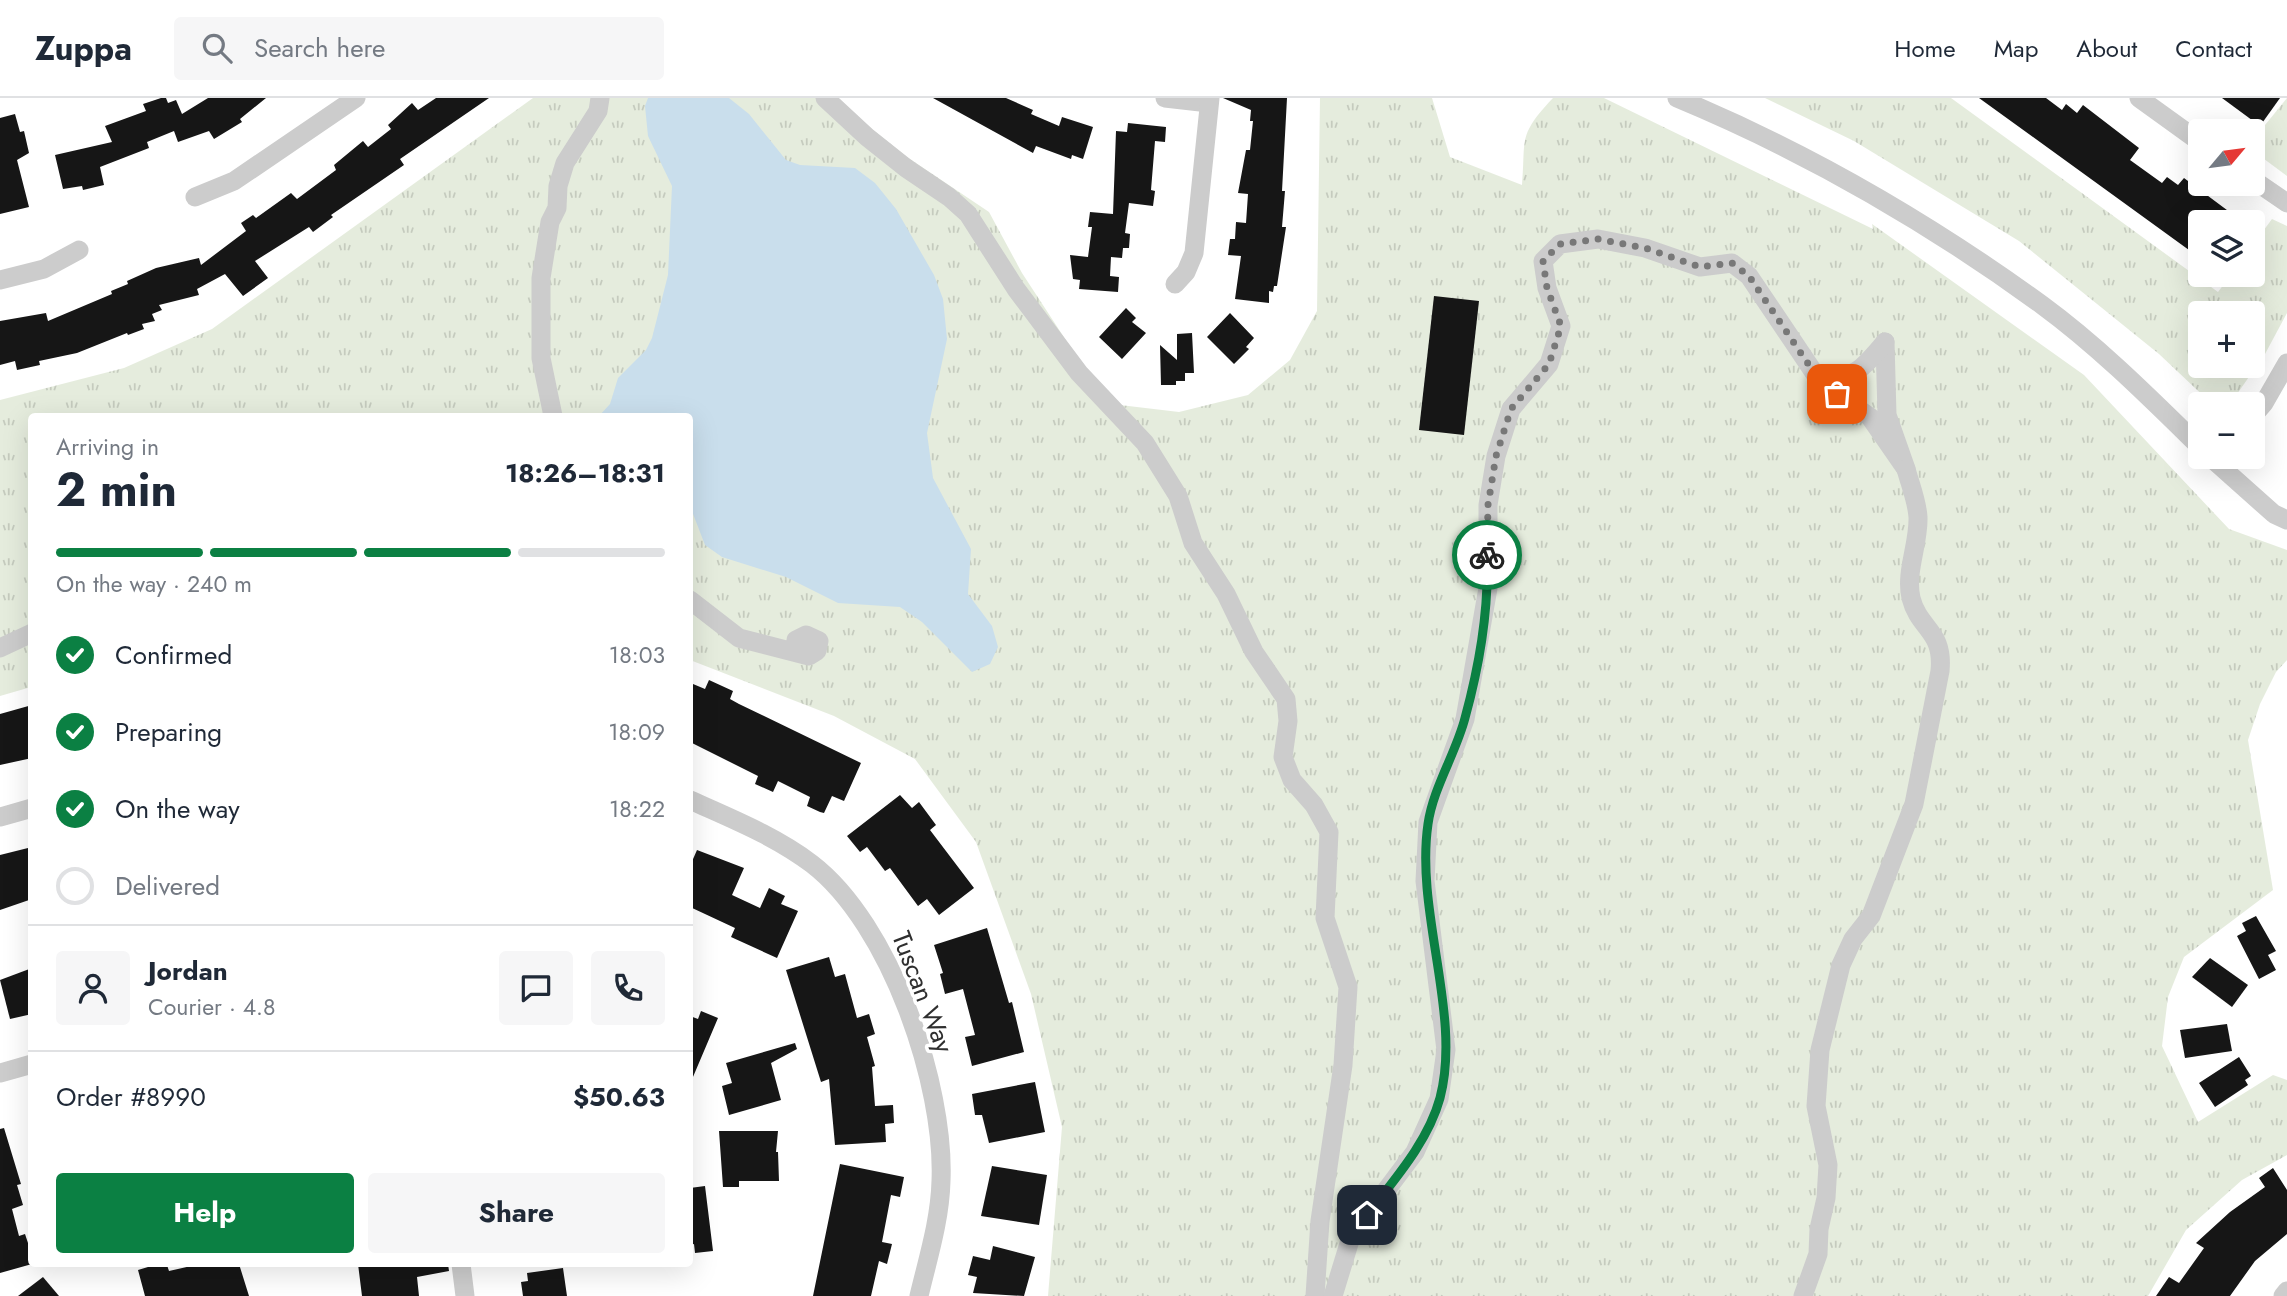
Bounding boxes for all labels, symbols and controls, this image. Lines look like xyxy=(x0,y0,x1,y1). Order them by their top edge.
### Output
search box xyxy=(174,17,664,80)
text: Zuppa xyxy=(35,25,132,72)
icon: search xyxy=(198,29,236,67)
text: Search here xyxy=(254,29,385,67)
text: Home xyxy=(1894,31,1956,66)
text: Map xyxy=(1994,31,2038,66)
text: About xyxy=(2076,31,2137,66)
text: Contact xyxy=(2175,31,2252,66)
north arrow xyxy=(2188,119,2264,196)
map controls xyxy=(2188,119,2265,469)
button: layers xyxy=(2188,210,2265,287)
button: + xyxy=(2188,301,2265,378)
pin xyxy=(1807,364,1867,424)
icon: bag xyxy=(1818,375,1856,413)
button: − xyxy=(2188,392,2265,469)
text: Arriving in xyxy=(56,430,159,464)
text: 18:26–18:31 xyxy=(505,454,665,492)
text: 2 min xyxy=(56,457,177,523)
courier xyxy=(1452,520,1522,590)
icon: bike xyxy=(1468,536,1506,574)
text: On the way · 240 m xyxy=(56,567,252,601)
icon: check xyxy=(56,636,94,674)
text: Confirmed xyxy=(115,636,232,674)
text: 18:03 xyxy=(609,638,665,672)
icon: check xyxy=(56,713,94,751)
text: Preparing xyxy=(115,713,222,751)
text: 18:09 xyxy=(608,715,665,749)
icon: check xyxy=(56,790,94,828)
text: On the way xyxy=(115,790,240,828)
text: 18:22 xyxy=(609,792,665,826)
text: Delivered xyxy=(115,867,220,905)
street label: Tuscan Way xyxy=(882,926,964,1059)
button: person xyxy=(56,951,130,1025)
button: chat xyxy=(499,951,573,1025)
button: phone xyxy=(591,951,665,1025)
text: Jordan xyxy=(148,952,228,990)
text: Courier · 4.8 xyxy=(148,990,276,1024)
text: Order #8990 xyxy=(56,1078,206,1116)
text: $50.63 xyxy=(573,1078,665,1116)
button: Help xyxy=(56,1173,354,1253)
button: Share xyxy=(368,1173,665,1253)
pin xyxy=(1337,1185,1397,1245)
icon: home xyxy=(1348,1196,1386,1234)

